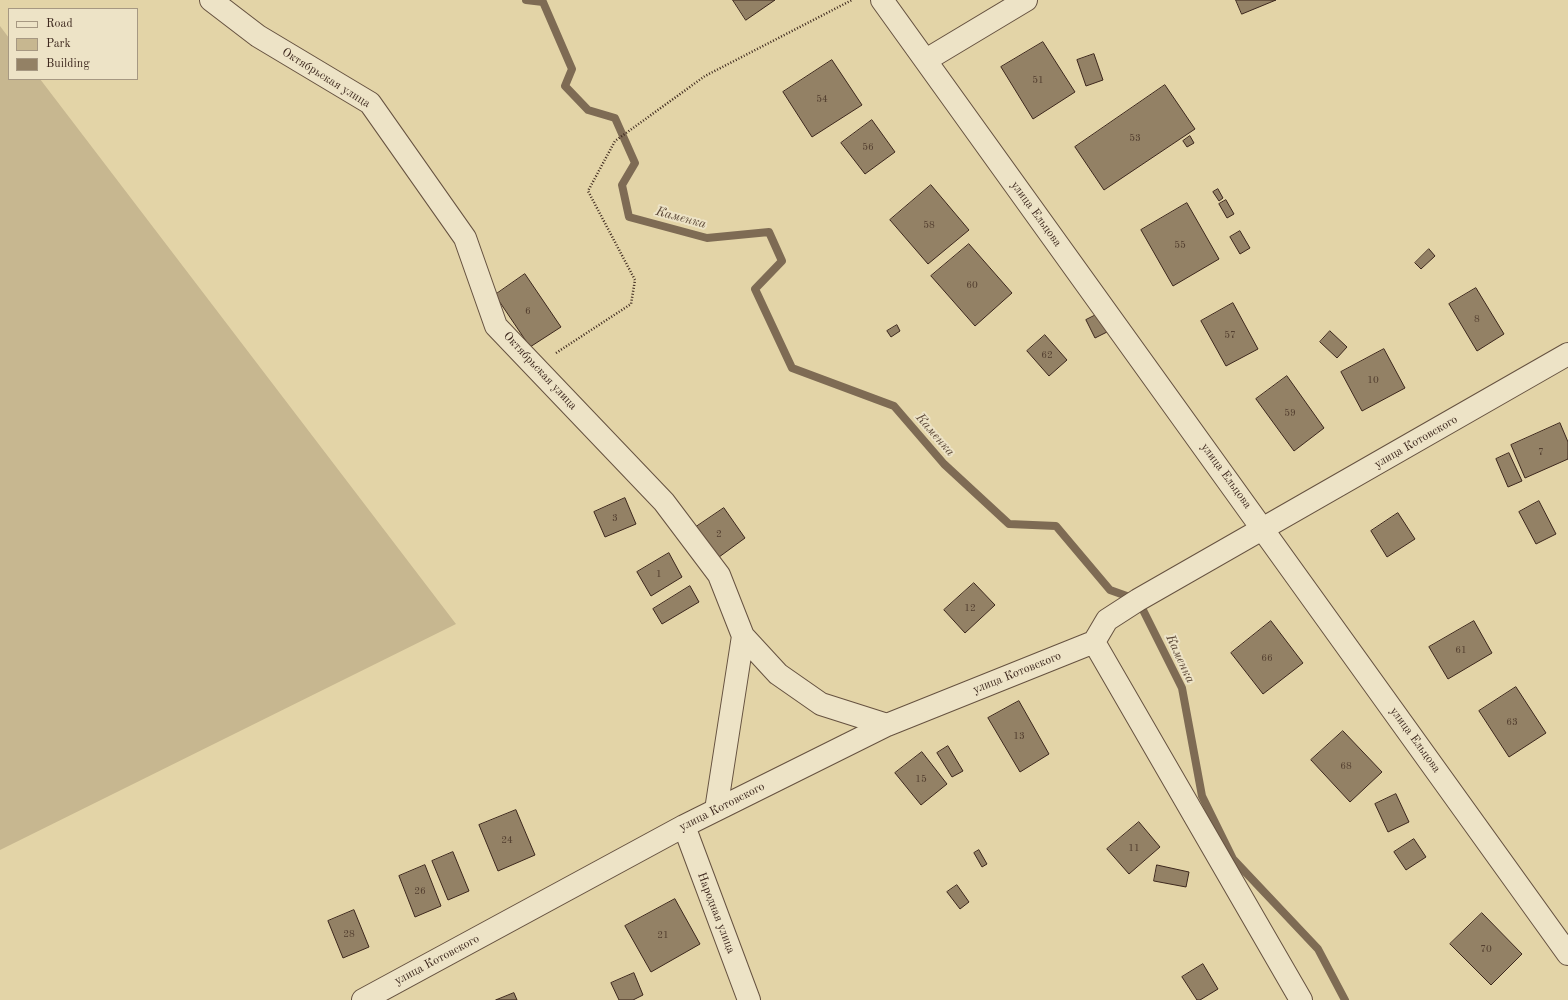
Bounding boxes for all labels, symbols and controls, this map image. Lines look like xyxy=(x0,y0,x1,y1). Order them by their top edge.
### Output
legend xyxy=(8,8,138,80)
text: Road xyxy=(46,18,73,30)
text: Park xyxy=(46,38,71,50)
street label: Октябрьская улица xyxy=(279,45,373,111)
text: Building xyxy=(46,58,90,70)
house number: 51 xyxy=(1032,74,1044,86)
house number: 54 xyxy=(816,93,828,105)
house number: 53 xyxy=(1129,132,1141,144)
house number: 56 xyxy=(862,141,874,153)
street label: улица Ельцова xyxy=(1007,178,1065,250)
water label: Каменка xyxy=(654,204,708,232)
house number: 58 xyxy=(923,219,935,231)
house number: 55 xyxy=(1174,239,1186,251)
house number: 60 xyxy=(966,279,978,291)
house number: 6 xyxy=(525,305,531,317)
house number: 8 xyxy=(1474,313,1480,325)
street label: Октябрьская улица xyxy=(500,329,580,413)
house number: 57 xyxy=(1224,329,1236,341)
house number: 62 xyxy=(1041,349,1053,361)
house number: 10 xyxy=(1367,374,1379,386)
house number: 59 xyxy=(1284,407,1296,419)
water label: Каменка xyxy=(912,410,958,460)
street label: улица Котовского xyxy=(1372,412,1460,472)
street label: улица Ельцова xyxy=(1197,440,1255,512)
house number: 7 xyxy=(1538,446,1544,458)
house number: 3 xyxy=(612,512,618,524)
house number: 2 xyxy=(716,528,722,540)
house number: 1 xyxy=(656,568,662,580)
house number: 12 xyxy=(964,602,976,614)
water label: Каменка xyxy=(1162,632,1198,686)
house number: 61 xyxy=(1455,644,1467,656)
street label: улица Котовского xyxy=(971,649,1063,697)
house number: 66 xyxy=(1261,652,1273,664)
street label: улица Ельцова xyxy=(1386,704,1444,776)
house number: 63 xyxy=(1506,716,1518,728)
house number: 13 xyxy=(1013,730,1025,742)
house number: 68 xyxy=(1340,760,1352,772)
house number: 15 xyxy=(915,773,927,785)
street label: улица Котовского xyxy=(677,779,767,835)
house number: 24 xyxy=(501,834,513,846)
house number: 11 xyxy=(1128,842,1140,854)
street label: Народная улица xyxy=(694,870,738,956)
house number: 26 xyxy=(414,885,426,897)
house number: 28 xyxy=(343,928,355,940)
house number: 21 xyxy=(657,929,669,941)
street label: улица Котовского xyxy=(392,932,482,988)
house number: 70 xyxy=(1480,943,1492,955)

